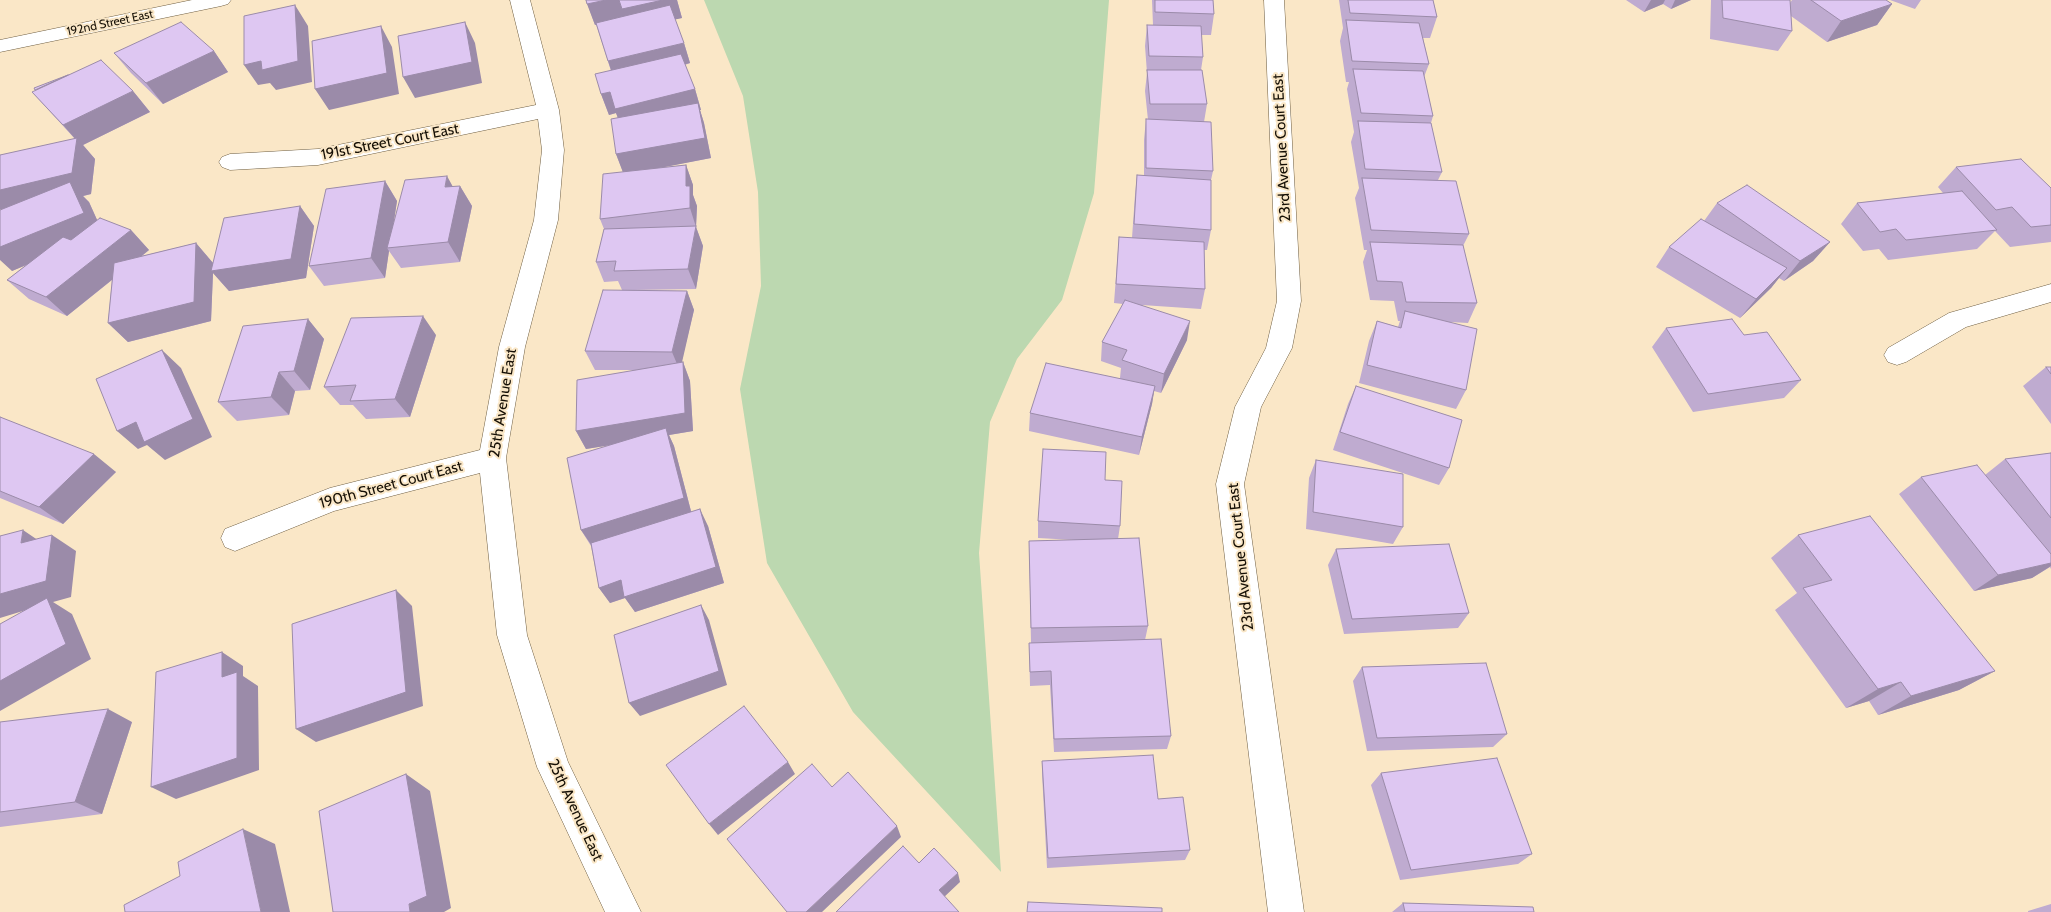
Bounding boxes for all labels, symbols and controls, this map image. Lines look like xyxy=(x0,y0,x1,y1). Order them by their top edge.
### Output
street label: 192nd Street East xyxy=(65,7,155,39)
street label: 23rd Avenue Court East xyxy=(1269,74,1295,222)
street label: 191st Street Court East xyxy=(320,120,460,164)
street label: 25th Avenue East xyxy=(485,347,521,459)
street label: 190th Street Court East xyxy=(317,457,465,513)
street label: 23rd Avenue Court East xyxy=(1224,482,1258,632)
street label: 25th Avenue East xyxy=(544,756,606,864)

